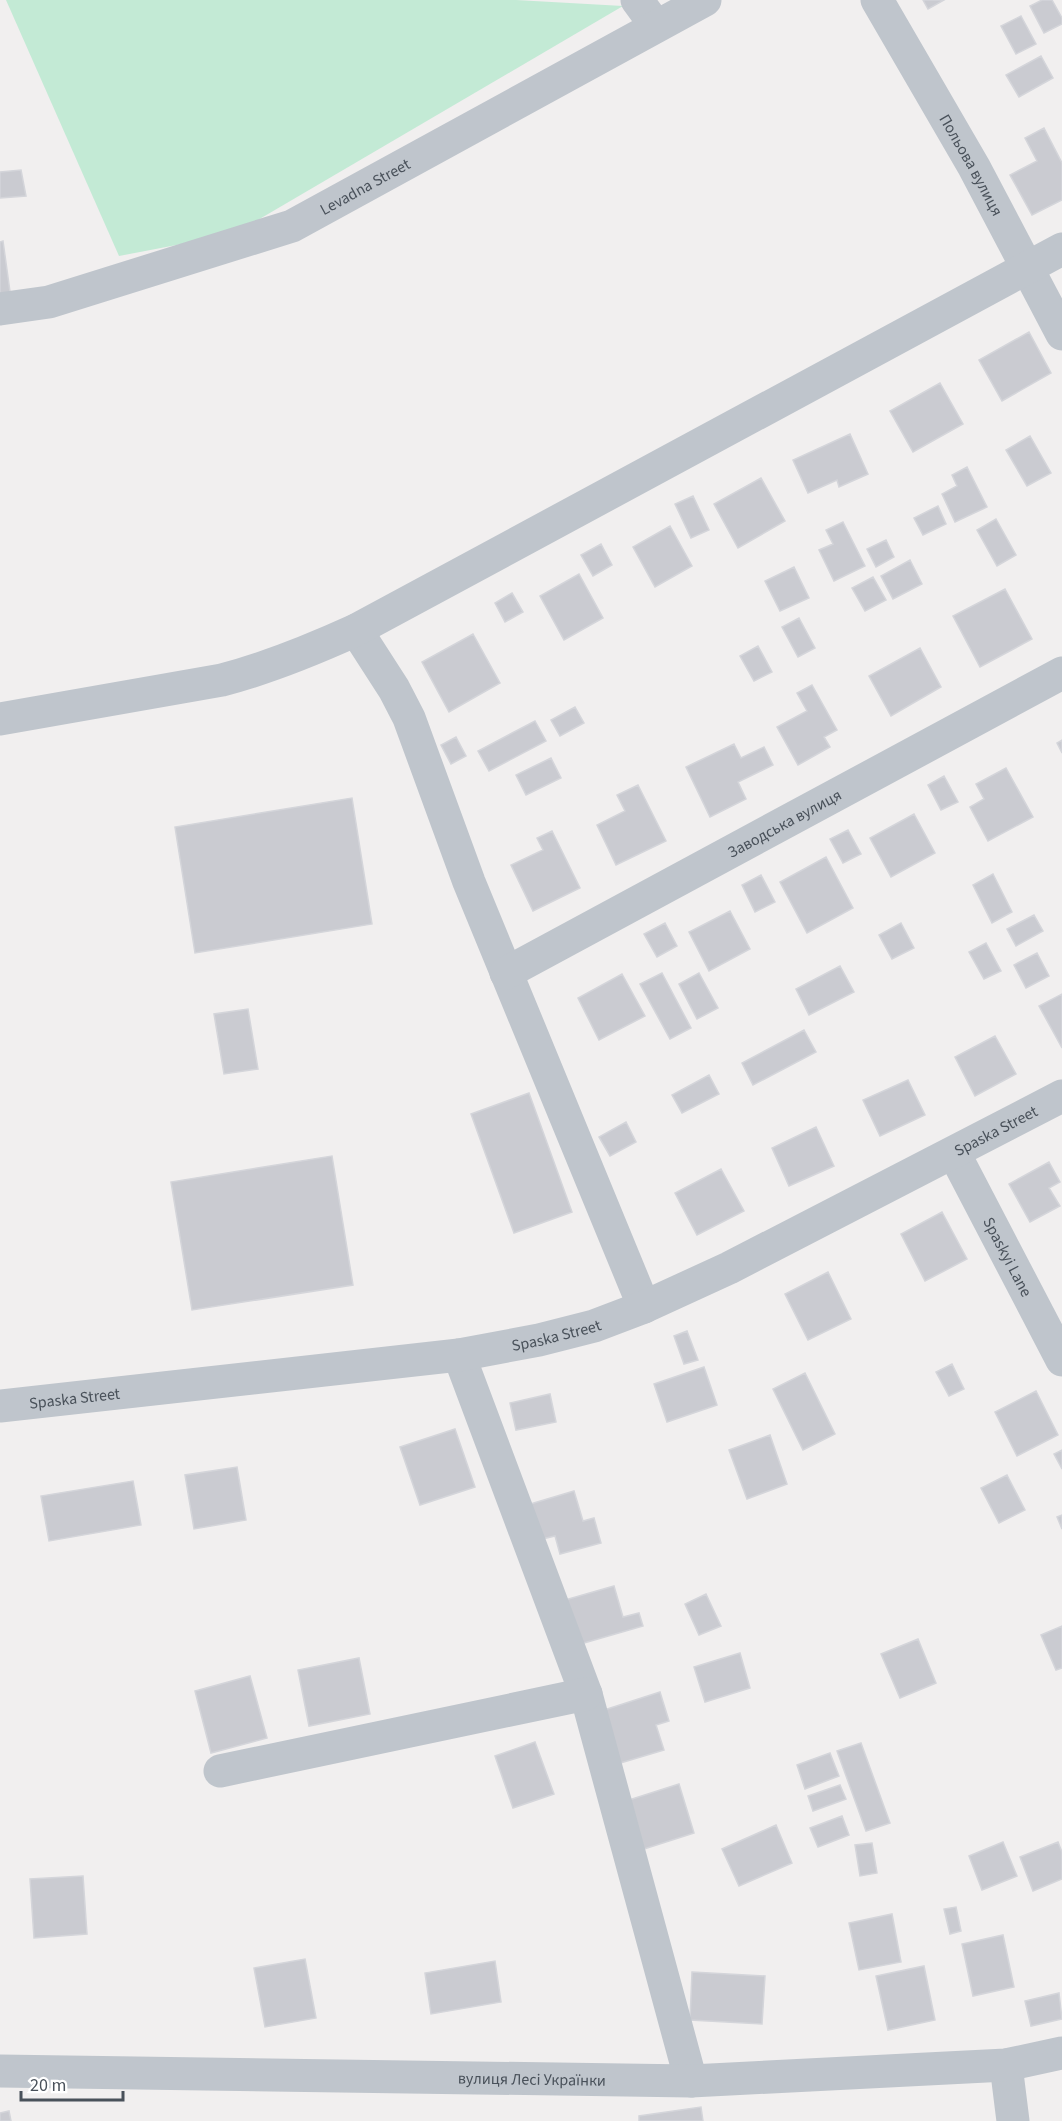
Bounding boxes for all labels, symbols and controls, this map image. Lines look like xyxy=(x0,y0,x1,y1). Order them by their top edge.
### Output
street label: Польова вулиця xyxy=(934,110,1008,220)
street label: Levadna Street xyxy=(316,153,415,221)
street label: Заводська вулиця xyxy=(724,784,846,864)
street label: Spaska Street xyxy=(950,1100,1042,1162)
street label: Spaskyi Lane xyxy=(977,1213,1037,1301)
street label: Spaska Street xyxy=(510,1314,605,1357)
street label: Spaska Street xyxy=(28,1383,122,1415)
scale bar xyxy=(21,2064,123,2102)
street label: вулиця Лесі Українки xyxy=(458,2068,606,2092)
text: 20 m xyxy=(30,2073,66,2098)

